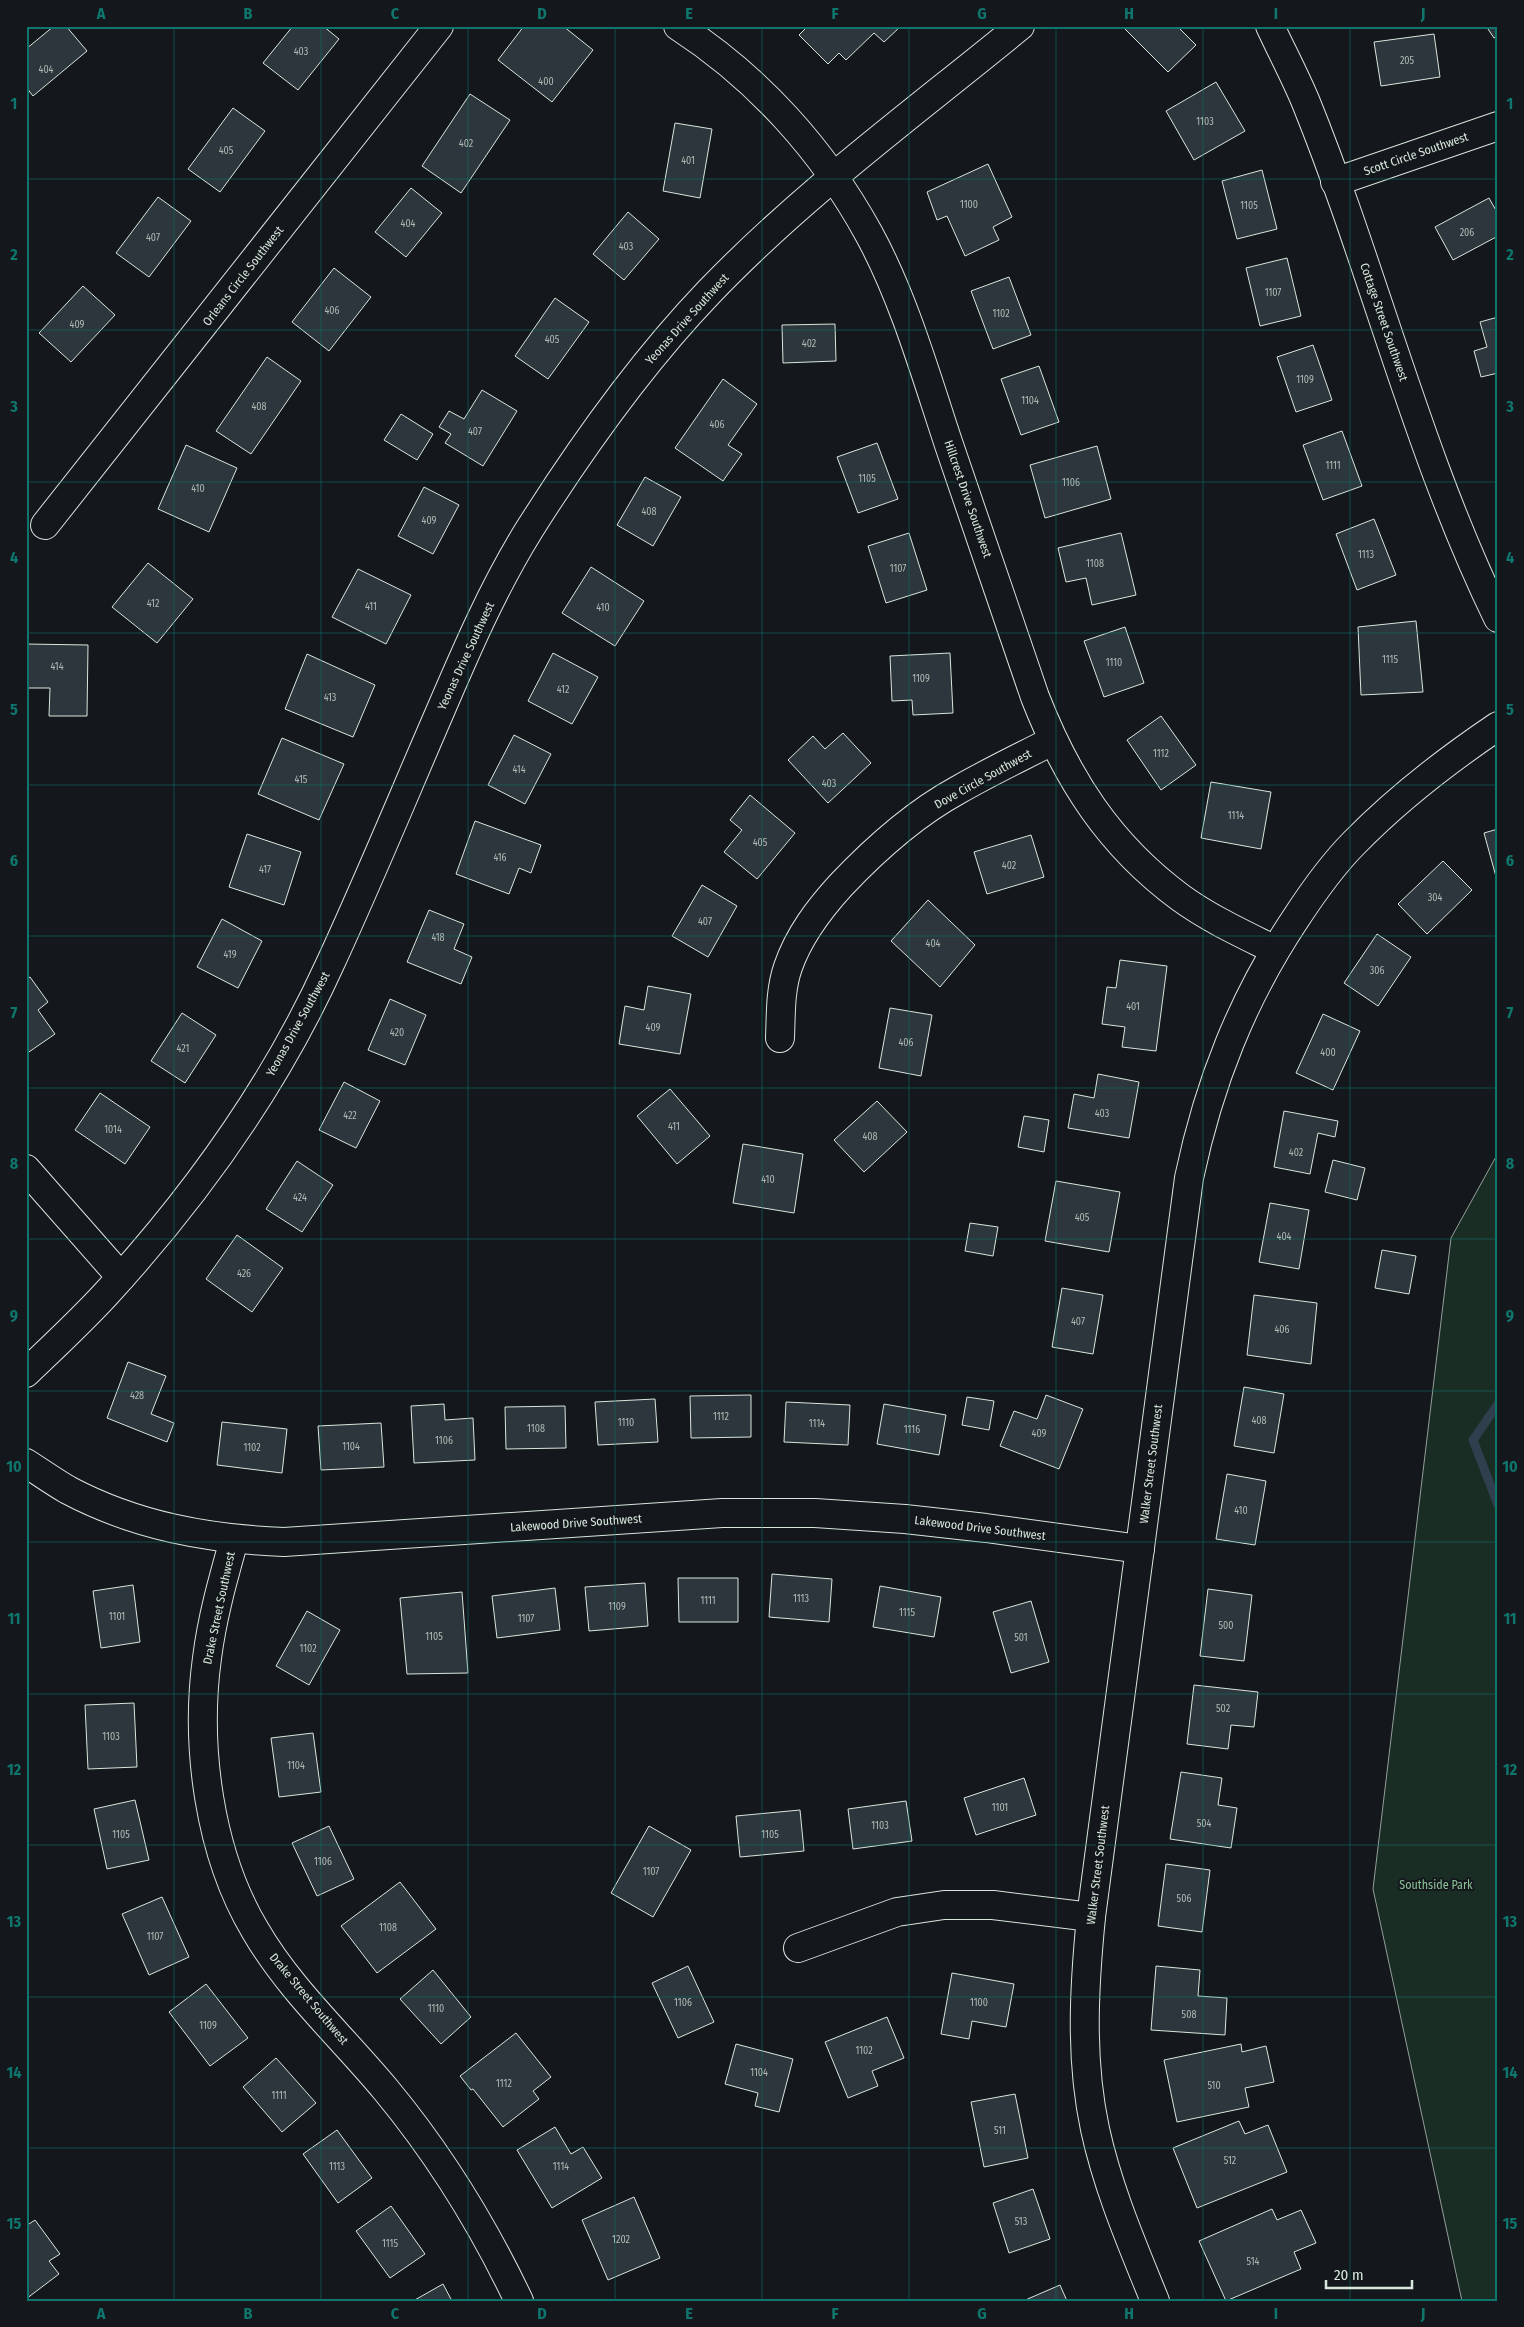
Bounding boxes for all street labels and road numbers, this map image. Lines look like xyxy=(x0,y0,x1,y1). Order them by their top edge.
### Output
street label: Scott Circle Southwest xyxy=(1362,130,1470,178)
street label: Orleans Circle Southwest xyxy=(200,223,286,329)
street label: Cottage Street Southwest xyxy=(1357,261,1411,383)
street label: Yeonas Drive Southwest xyxy=(643,271,732,367)
street label: Hillcrest Drive Southwest xyxy=(941,438,995,560)
street label: Yeonas Drive Southwest xyxy=(435,600,497,712)
street label: Dove Circle Southwest xyxy=(932,746,1034,812)
street label: Yeonas Drive Southwest xyxy=(263,969,333,1079)
street label: Walker Street Southwest xyxy=(1137,1404,1165,1524)
street label: Lakewood Drive Southwest xyxy=(510,1511,642,1535)
street label: Lakewood Drive Southwest xyxy=(914,1513,1046,1543)
street label: Drake Street Southwest xyxy=(200,1550,238,1666)
street label: Walker Street Southwest xyxy=(1084,1805,1112,1925)
street label: Drake Street Southwest xyxy=(267,1951,351,2048)

